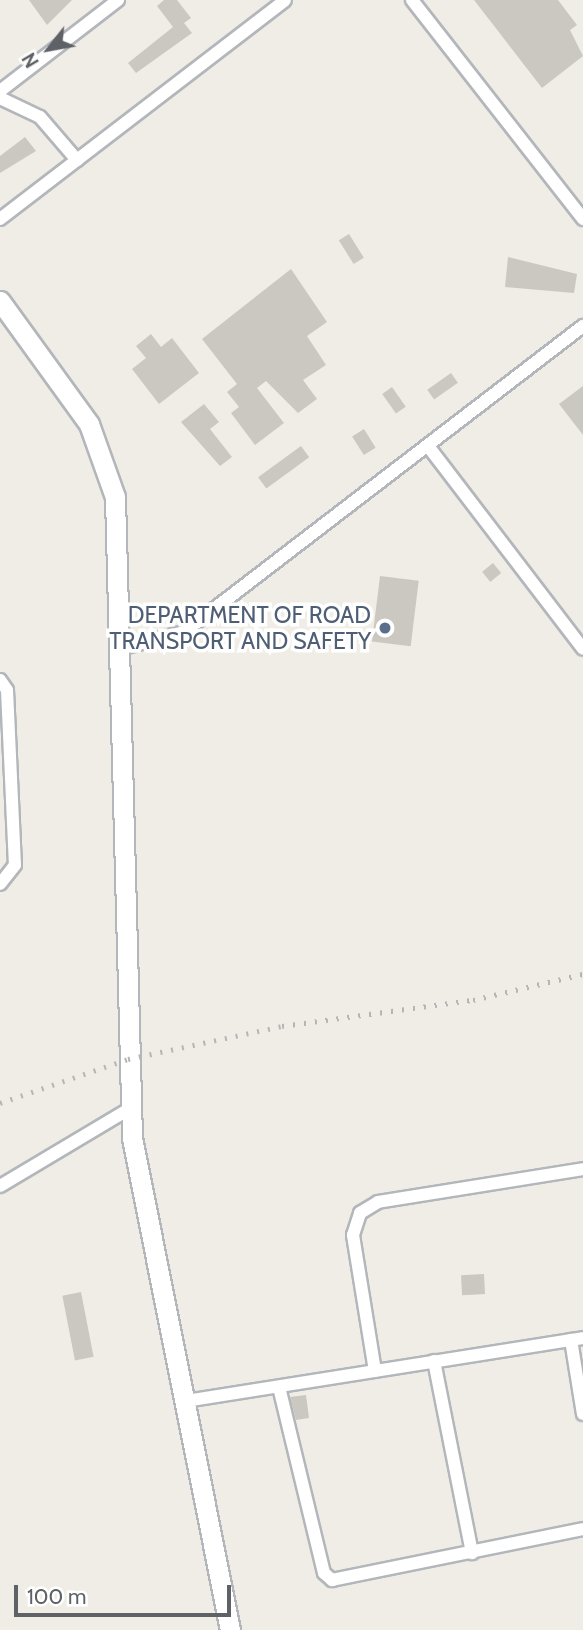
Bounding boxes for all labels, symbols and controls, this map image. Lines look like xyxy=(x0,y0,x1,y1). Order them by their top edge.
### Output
north arrow xyxy=(14,14,84,84)
text: N xyxy=(17,48,44,72)
place label: DEPARTMENT OF ROAD TRANSPORT AND SAFETY xyxy=(109,601,371,655)
marker: DEPARTMENT OF ROAD TRANSPORT AND SAFETY xyxy=(377,620,393,636)
scale bar xyxy=(18,1570,234,1614)
text: 100 m xyxy=(27,1584,86,1609)

